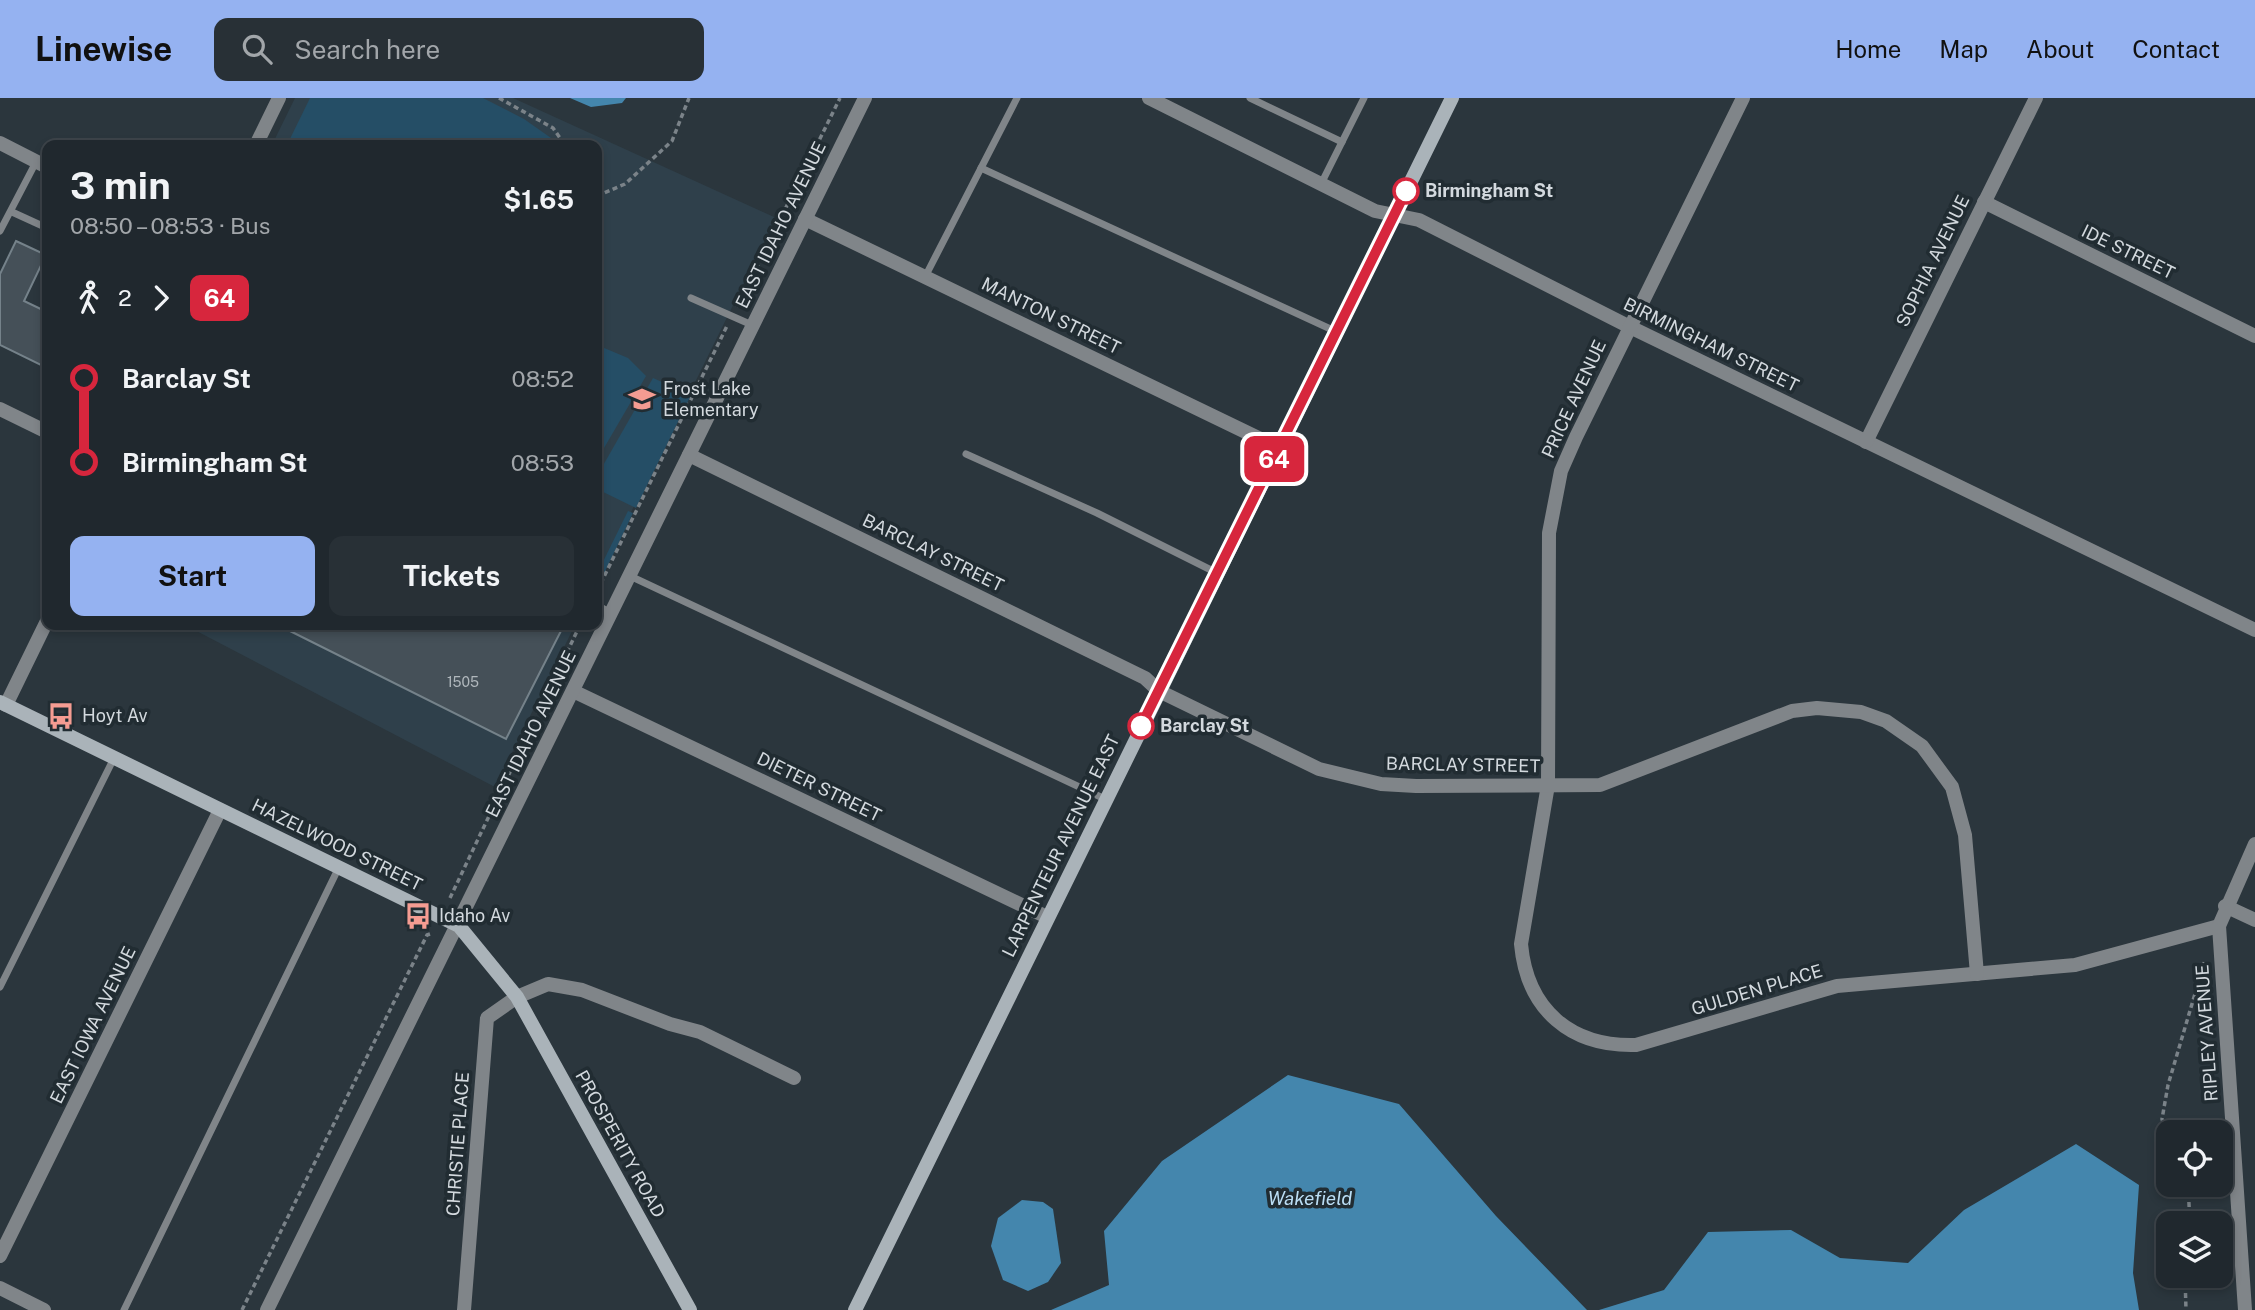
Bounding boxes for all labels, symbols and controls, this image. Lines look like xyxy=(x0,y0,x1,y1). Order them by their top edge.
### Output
search box xyxy=(214,18,704,81)
text: Linewise xyxy=(35,30,172,68)
icon: search xyxy=(238,30,276,68)
text: Search here xyxy=(294,34,440,65)
text: Home xyxy=(1835,35,1901,63)
text: Map xyxy=(1939,35,1988,63)
text: About xyxy=(2026,35,2094,63)
text: Contact xyxy=(2132,35,2220,63)
street label: EAST IDAHO AVENUE xyxy=(731,138,830,312)
text: 3 min xyxy=(70,163,171,208)
marker: Birmingham St xyxy=(1393,178,1419,204)
place label: Birmingham St xyxy=(1425,180,1553,201)
text: $1.65 xyxy=(503,184,574,215)
street label: SOPHIA AVENUE xyxy=(1892,192,1974,330)
text: 08:50 – 08:53 · Bus xyxy=(70,212,270,239)
street label: IDE STREET xyxy=(2078,220,2179,283)
street label: MANTON STREET xyxy=(978,273,1124,358)
icon: walk xyxy=(70,279,108,317)
icon: forward xyxy=(142,279,180,317)
text: 2 xyxy=(118,284,132,311)
text: 64 xyxy=(204,284,235,312)
street label: BIRMINGHAM STREET xyxy=(1620,293,1802,396)
street label: PRICE AVENUE xyxy=(1537,336,1610,461)
text: Barclay St xyxy=(122,363,251,394)
text: 08:52 xyxy=(512,365,574,392)
place label: Frost Lake Elementary xyxy=(663,378,759,420)
school or university icon: Frost Lake Elementary xyxy=(627,384,657,414)
line badge: 64 xyxy=(1242,436,1306,482)
text: 64 xyxy=(1258,445,1290,473)
text: Birmingham St xyxy=(122,447,307,478)
text: 08:53 xyxy=(511,449,574,476)
street label: BARCLAY STREET xyxy=(859,509,1007,596)
button: Start xyxy=(70,536,315,616)
button: Tickets xyxy=(329,536,574,616)
street label: EAST IDAHO AVENUE xyxy=(481,647,580,821)
house number: 1505 xyxy=(447,674,479,690)
bus stop icon: Hoyt Av xyxy=(46,701,76,731)
place label: Hoyt Av xyxy=(82,705,148,726)
marker: Barclay St xyxy=(1128,713,1154,739)
place label: Barclay St xyxy=(1160,715,1249,736)
street label: LARPENTEUR AVENUE EAST xyxy=(997,731,1124,960)
street label: DIETER STREET xyxy=(754,747,885,826)
street label: BARCLAY STREET xyxy=(1386,753,1541,776)
street label: HAZELWOOD STREET xyxy=(249,794,426,895)
bus stop icon: Idaho Av xyxy=(403,901,433,931)
place label: Idaho Av xyxy=(439,905,510,926)
street label: EAST IOWA AVENUE xyxy=(45,943,140,1107)
street label: GULDEN PLACE xyxy=(1689,960,1825,1019)
street label: RIPLEY AVENUE xyxy=(2191,964,2222,1102)
street label: PROSPERITY ROAD xyxy=(571,1066,670,1221)
street label: CHRISTIE PLACE xyxy=(442,1071,473,1217)
map controls xyxy=(2156,1120,2233,1288)
button: locate xyxy=(2156,1120,2233,1197)
water label: Wakefield xyxy=(1268,1187,1352,1209)
button: layers xyxy=(2156,1211,2233,1288)

